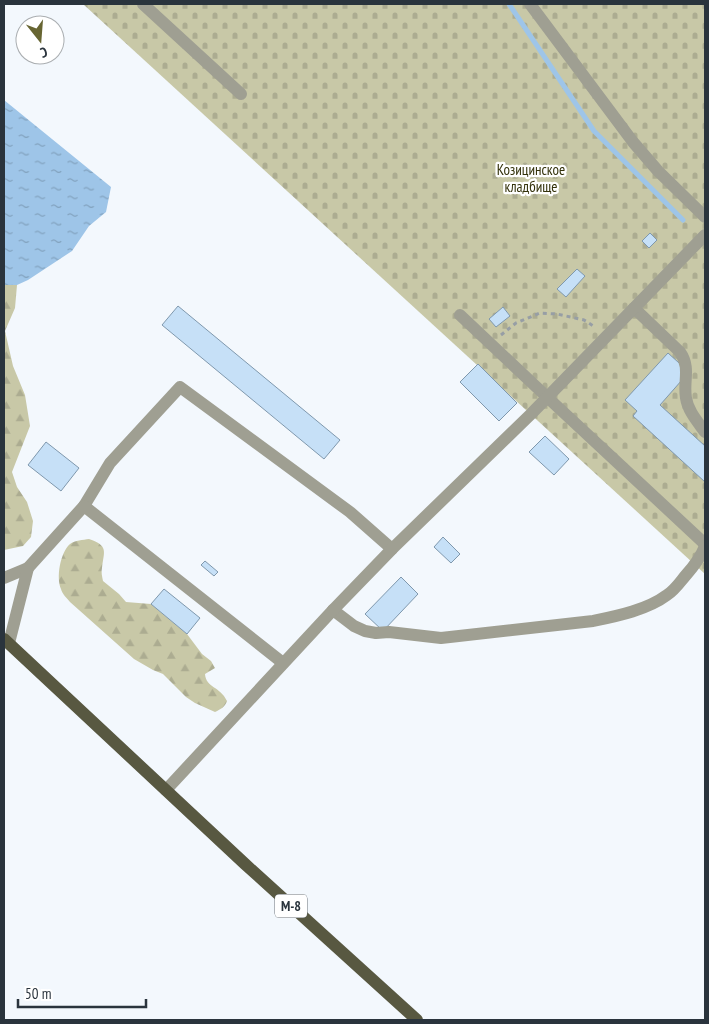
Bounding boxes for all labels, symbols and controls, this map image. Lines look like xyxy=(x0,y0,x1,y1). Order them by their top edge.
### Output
north arrow xyxy=(15,15,65,65)
text: С xyxy=(38,43,49,62)
park label: Козицинское кладбище xyxy=(497,160,565,196)
road number: М-8 xyxy=(275,894,307,918)
scale bar xyxy=(18,976,145,1008)
text: 50 m xyxy=(25,984,51,1003)

